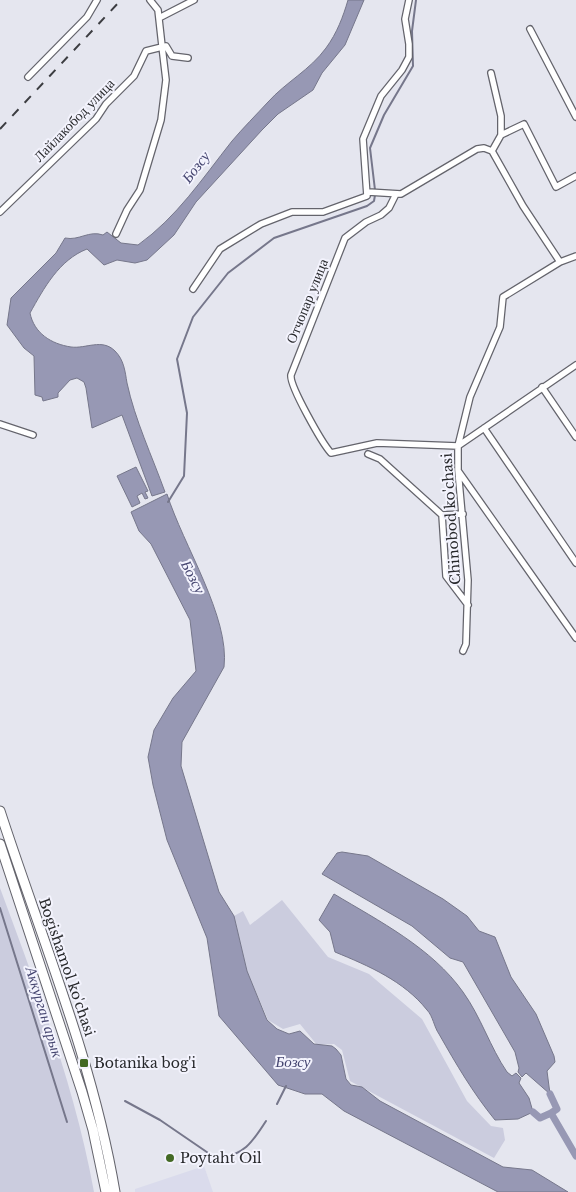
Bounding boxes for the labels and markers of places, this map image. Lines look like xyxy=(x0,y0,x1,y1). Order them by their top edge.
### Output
place label: Botanika bog'i xyxy=(94,1054,196,1072)
marker: Botanika bog'i xyxy=(78,1057,90,1069)
place label: Poytaht Oil xyxy=(180,1149,262,1167)
marker: Poytaht Oil xyxy=(164,1152,176,1164)

